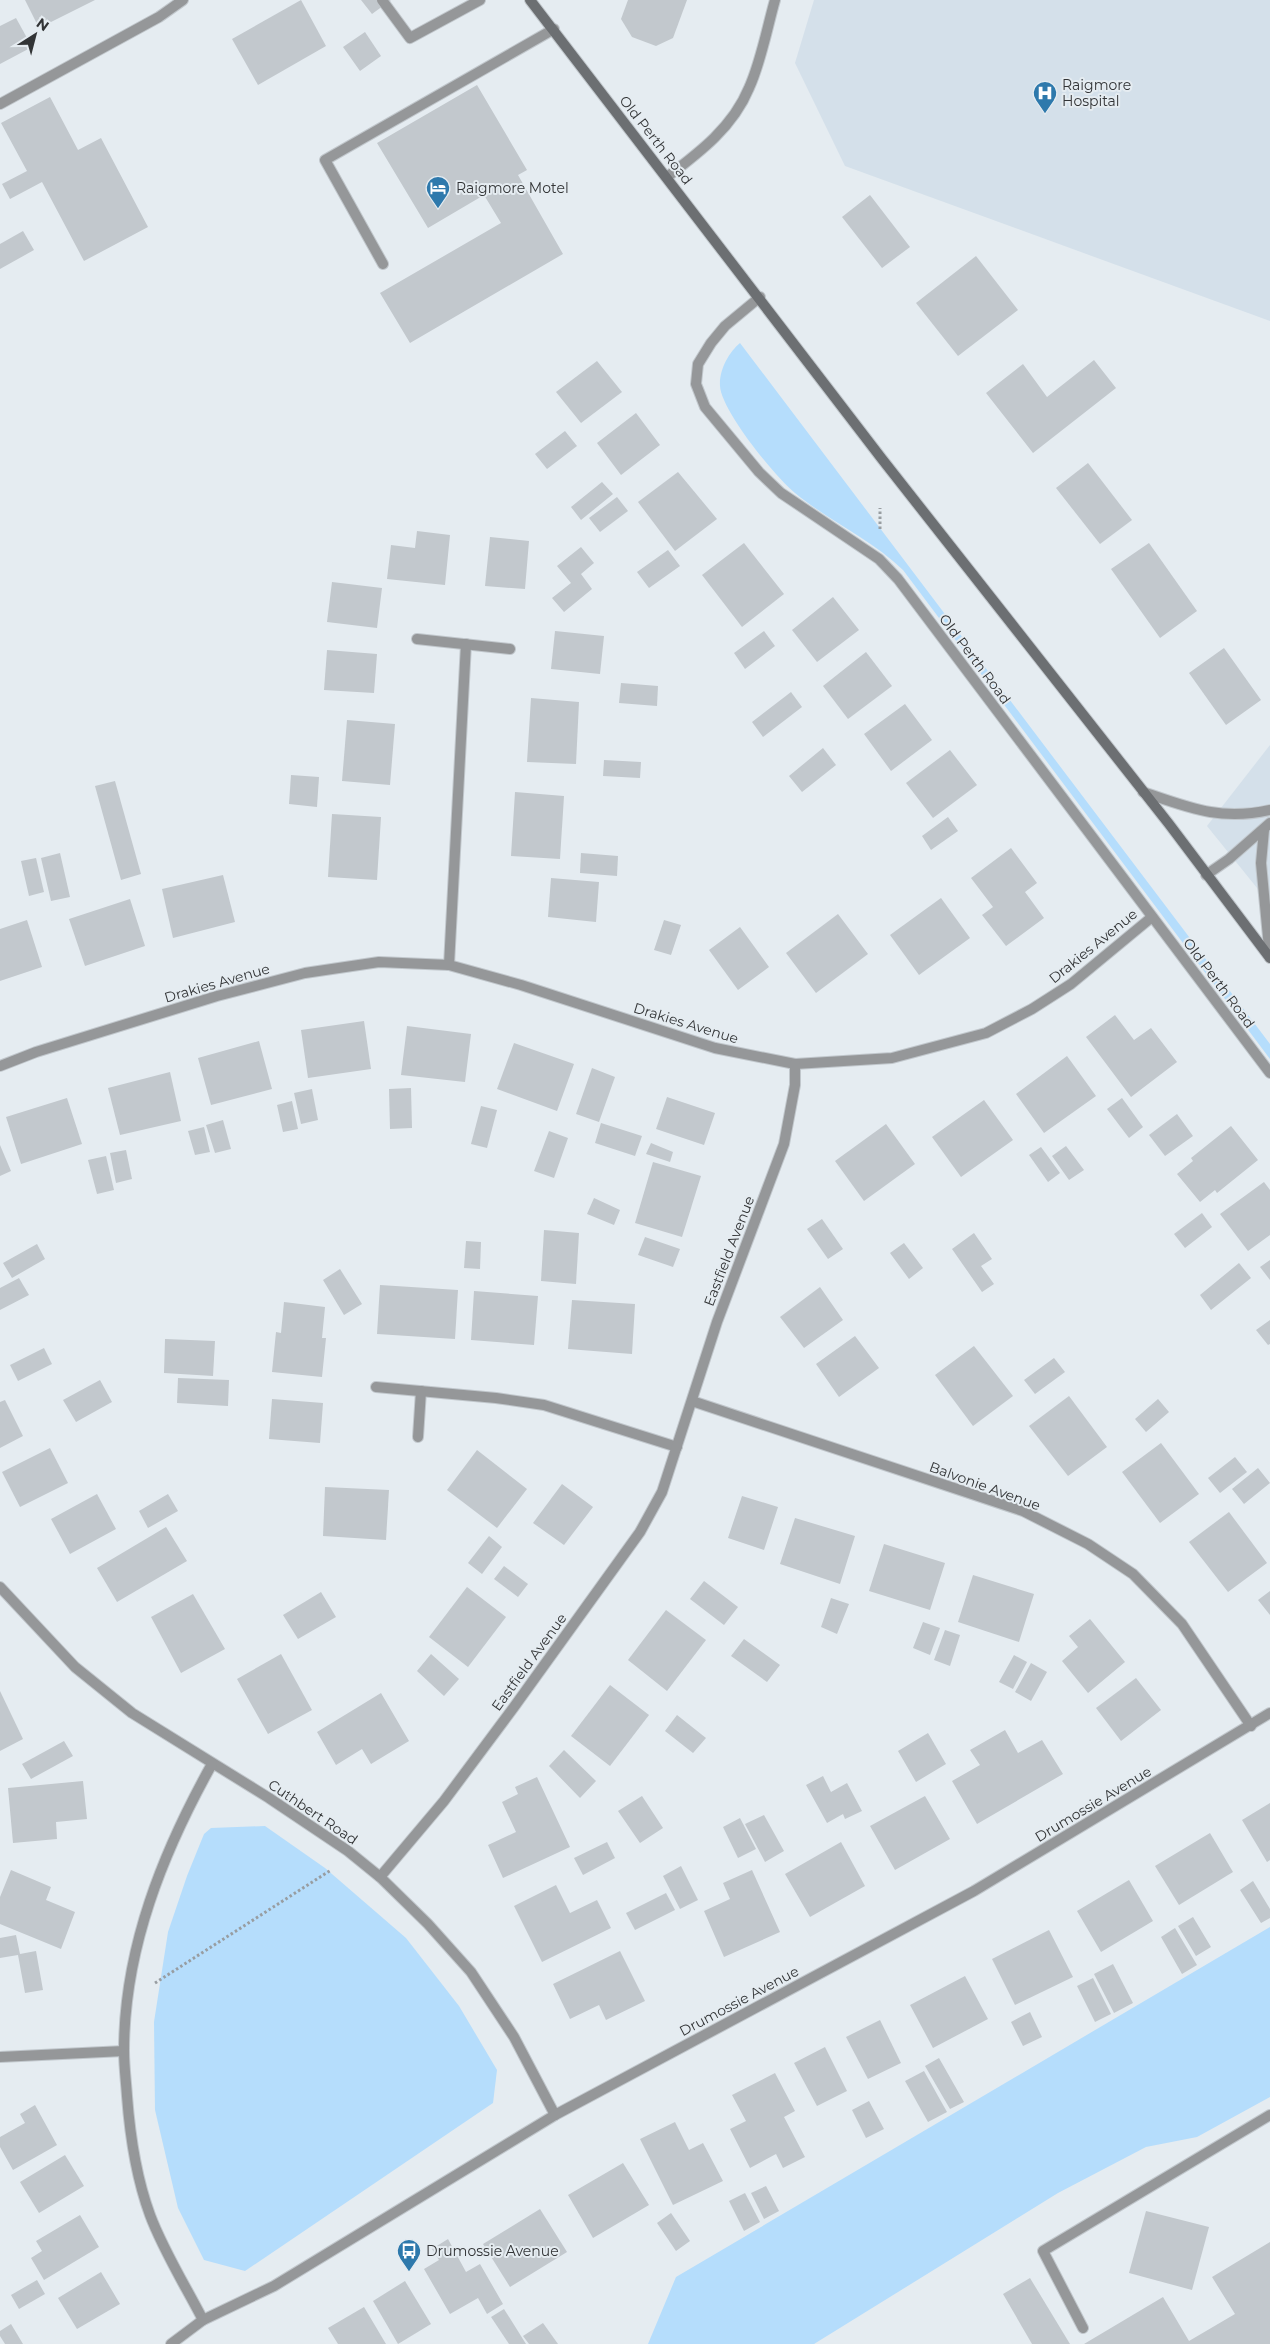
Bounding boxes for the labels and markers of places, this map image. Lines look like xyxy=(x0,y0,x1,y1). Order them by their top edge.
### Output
place label: Raigmore Hospital xyxy=(1062,76,1131,110)
hospital icon: Raigmore Hospital xyxy=(1032,80,1058,114)
hotel icon: Raigmore Motel xyxy=(425,175,451,209)
place label: Raigmore Motel xyxy=(456,179,569,197)
bus stop icon: Drumossie Avenue xyxy=(396,2238,422,2272)
place label: Drumossie Avenue xyxy=(426,2242,559,2260)

